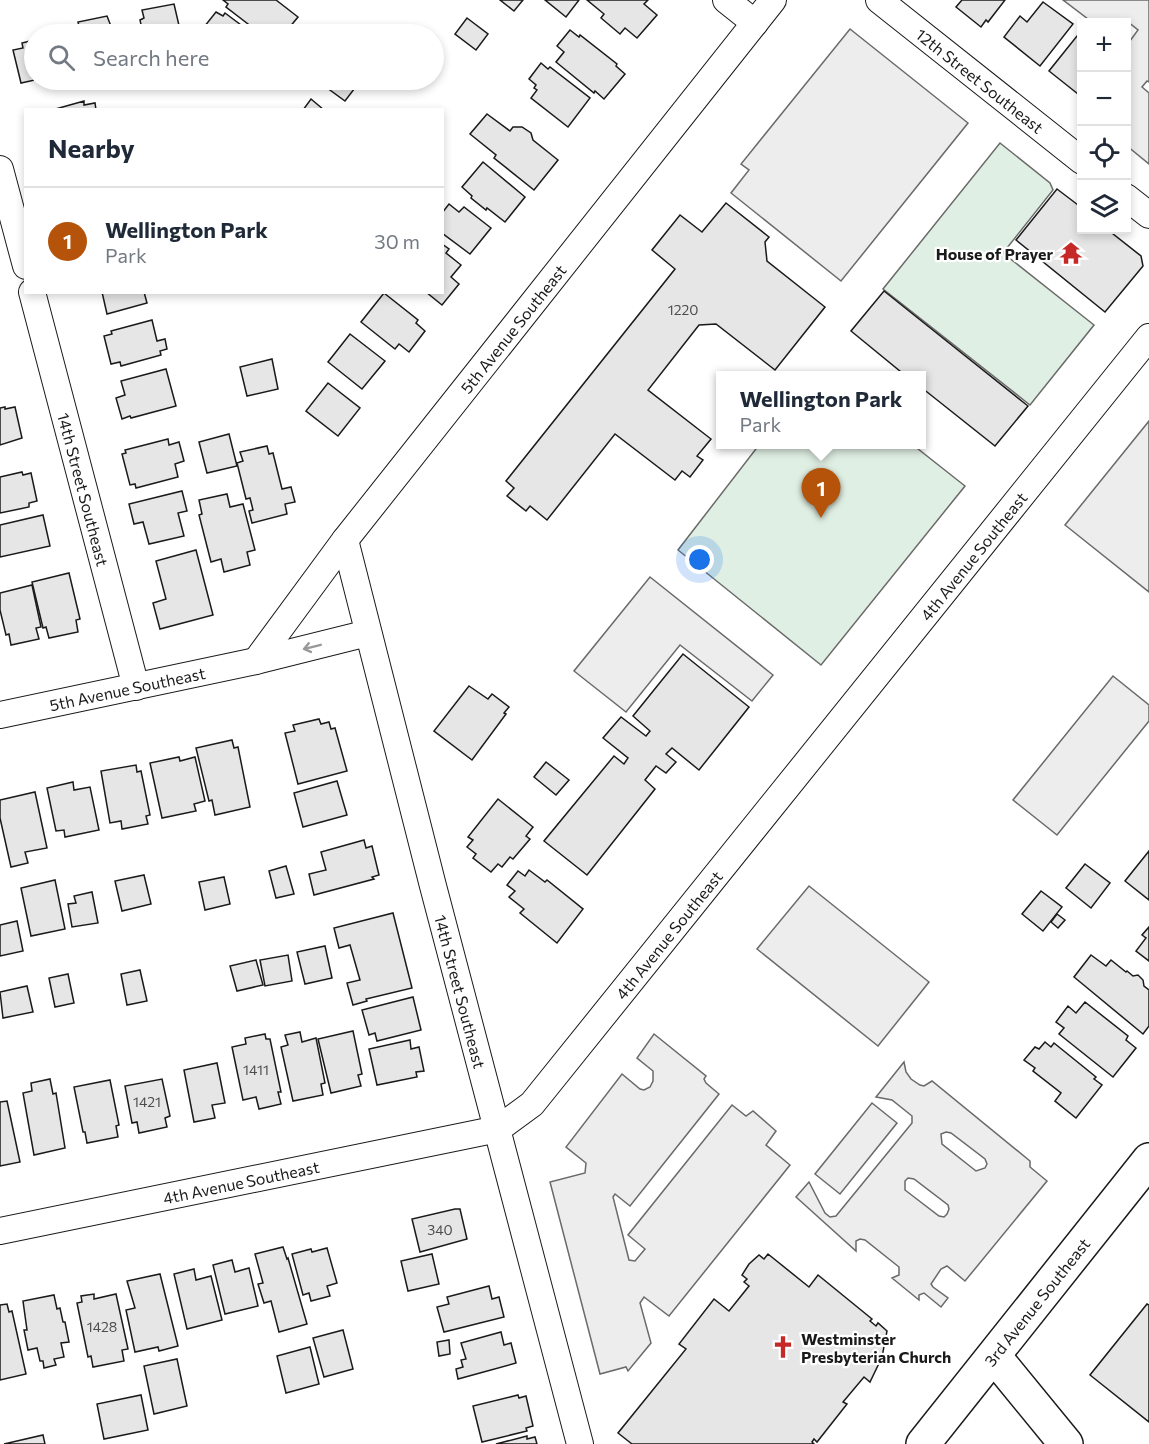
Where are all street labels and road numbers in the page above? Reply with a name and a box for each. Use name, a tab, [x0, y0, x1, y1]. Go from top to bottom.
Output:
street label: 12th Street Southeast	[913, 24, 1048, 137]
street label: 5th Avenue Southeast	[456, 260, 570, 397]
street label: 14th Street Southeast	[55, 411, 113, 568]
street label: 4th Avenue Southeast	[916, 488, 1030, 624]
street label: 5th Avenue Southeast	[48, 662, 207, 714]
street label: 4th Avenue Southeast	[611, 866, 726, 1003]
street label: 14th Street Southeast	[431, 913, 490, 1071]
street label: 4th Avenue Southeast	[161, 1156, 321, 1207]
street label: 3rd Avenue Southeast	[980, 1233, 1093, 1369]

